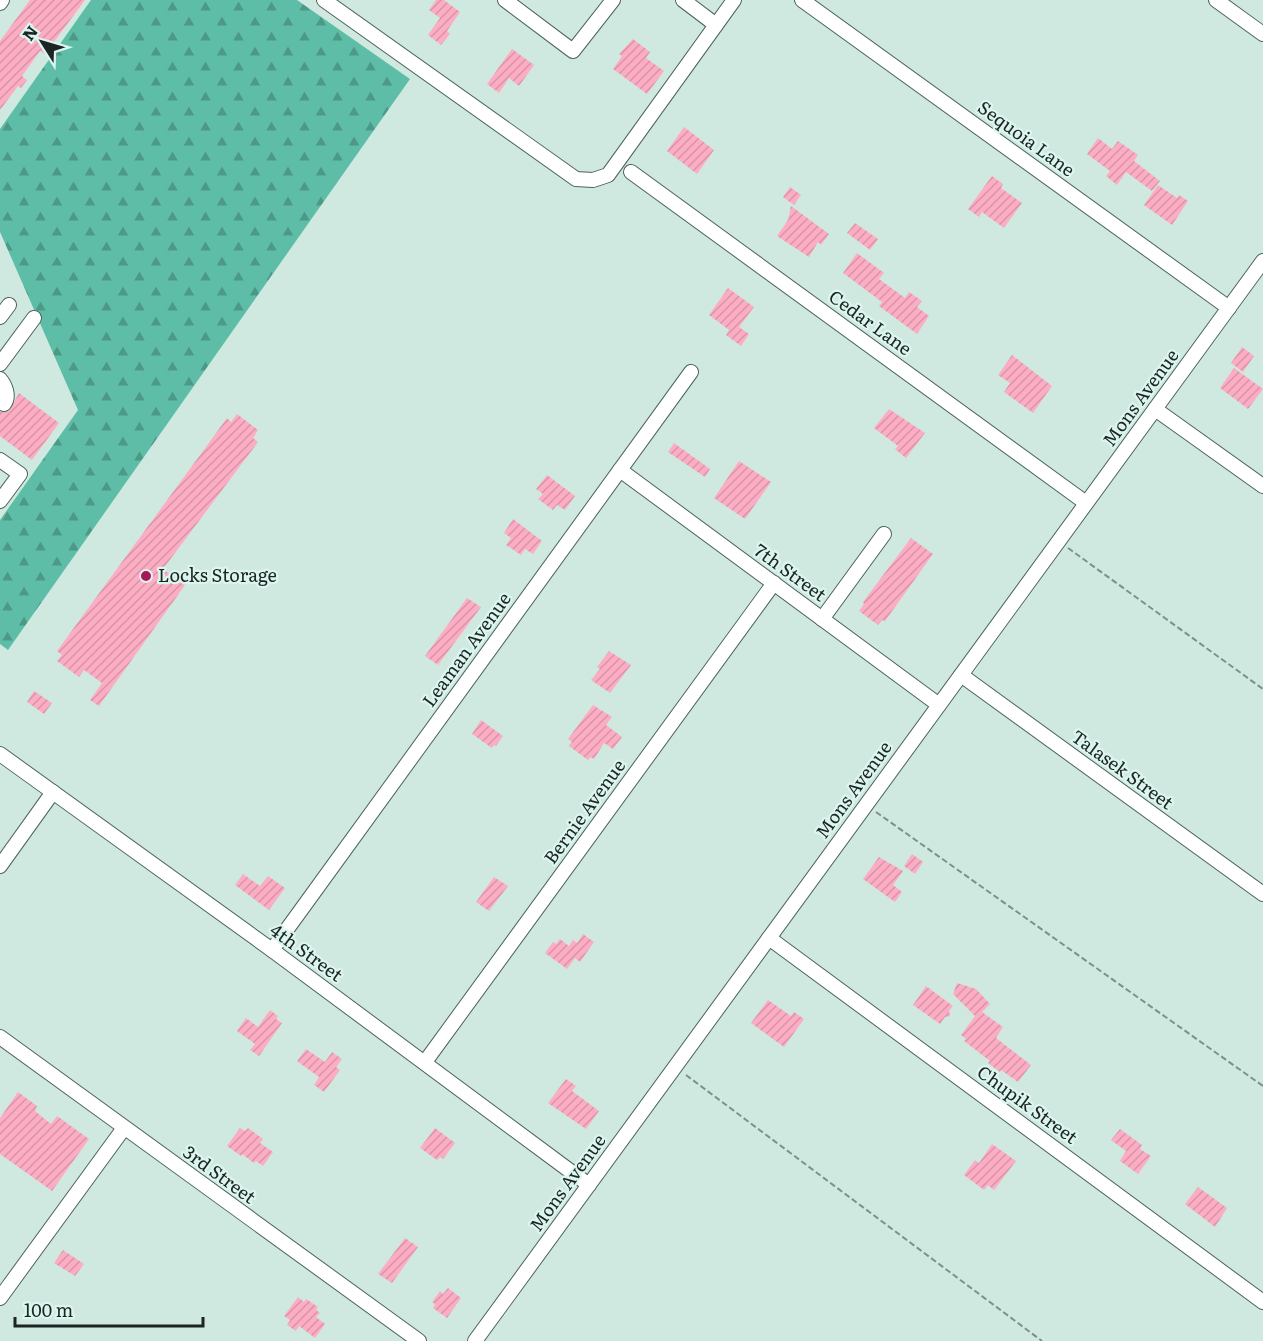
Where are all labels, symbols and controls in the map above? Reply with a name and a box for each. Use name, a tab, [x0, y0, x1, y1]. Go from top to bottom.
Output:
north arrow	[12, 12, 72, 72]
text: N	[16, 20, 43, 45]
street label: Sequoia Lane	[973, 93, 1081, 182]
street label: Cedar Lane	[824, 282, 918, 361]
street label: Mons Avenue	[1095, 343, 1184, 451]
street label: 7th Street	[749, 536, 833, 608]
place label: Locks Storage	[158, 561, 277, 588]
marker: Locks Storage	[139, 569, 153, 583]
street label: Leaman Avenue	[415, 586, 517, 712]
street label: Talasek Street	[1066, 722, 1180, 816]
street label: Mons Avenue	[808, 735, 897, 843]
street label: Bernie Avenue	[537, 753, 631, 869]
street label: 4th Street	[265, 916, 349, 988]
street label: Chupik Street	[972, 1058, 1084, 1150]
street label: Mons Avenue	[522, 1128, 611, 1236]
street label: 3rd Street	[178, 1138, 262, 1210]
scale bar	[15, 1290, 202, 1328]
text: 100 m	[24, 1296, 73, 1323]

